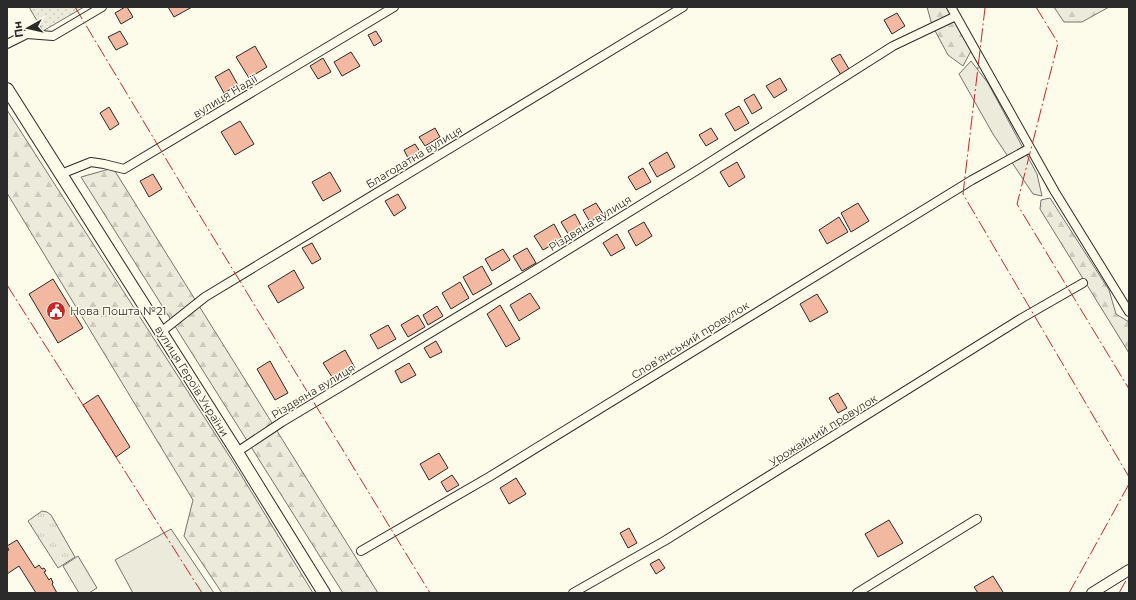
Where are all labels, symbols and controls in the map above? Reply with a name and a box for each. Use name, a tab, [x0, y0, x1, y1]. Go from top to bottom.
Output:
north arrow	[8, 8, 48, 48]
text: Пн	[10, 20, 26, 39]
street label: вулиця Надії	[190, 71, 260, 121]
street label: Благодатна вулиця	[363, 123, 465, 191]
street label: Різдвяна вулиця	[546, 192, 634, 254]
street label: Словʼянський провулок	[629, 298, 752, 382]
public building icon: Нова Пошта №21	[45, 300, 67, 322]
place label: Нова Пошта №21	[70, 304, 166, 318]
street label: вулиця Героїв України	[152, 323, 232, 439]
street label: Різдвяна вулиця	[269, 361, 357, 421]
street label: Урожайний провулок	[766, 391, 880, 469]

